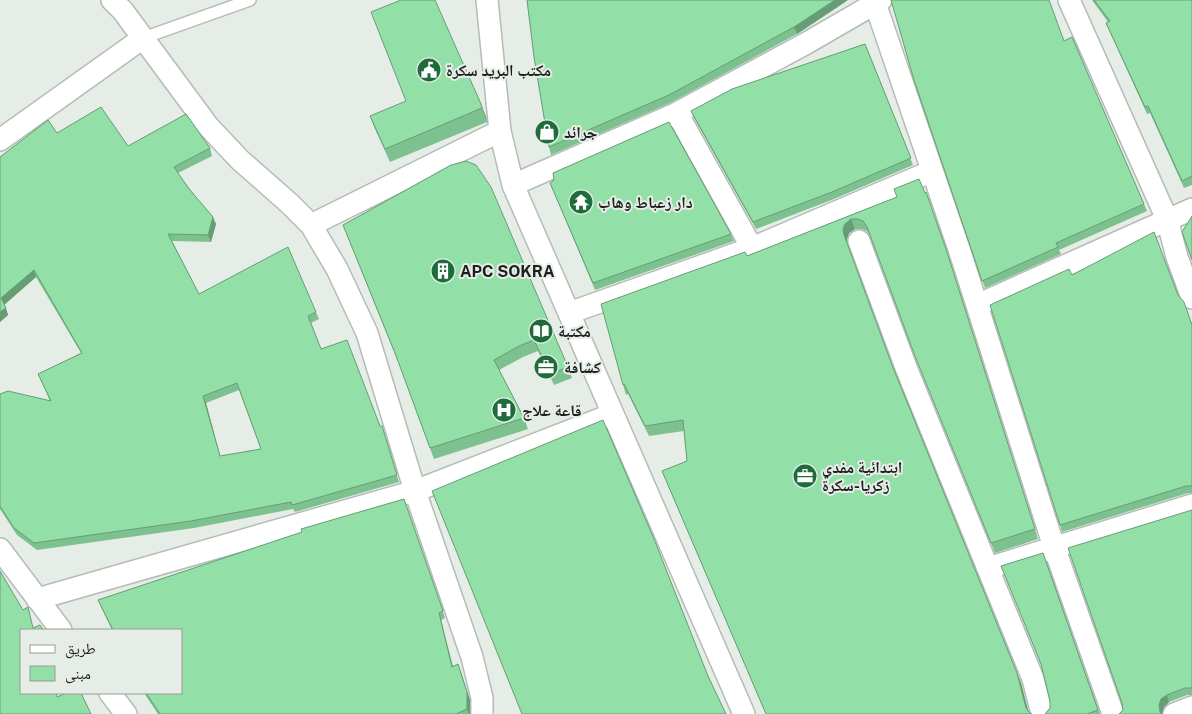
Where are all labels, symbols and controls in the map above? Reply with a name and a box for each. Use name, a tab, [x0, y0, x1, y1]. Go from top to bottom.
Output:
public building icon: مكتب البريد سكرة	[416, 57, 442, 83]
place label: مكتب البريد سكرة	[446, 61, 551, 80]
shop icon: جرائد	[534, 119, 560, 145]
place label: جرائد	[564, 123, 597, 142]
temple icon: دار زعباط وهاب	[568, 189, 594, 215]
place label: دار زعباط وهاب	[598, 193, 693, 212]
building icon: APC SOKRA	[430, 258, 456, 284]
place label: APC SOKRA	[460, 262, 555, 281]
library icon: مكتبة	[528, 318, 554, 344]
place label: مكتبة	[558, 322, 591, 341]
office icon: كشافة	[533, 354, 559, 380]
place label: كشافة	[564, 358, 601, 377]
hospital icon: قاعة علاج	[491, 397, 517, 423]
place label: قاعة علاج	[522, 401, 582, 421]
place label: ابتدائية مفدي زكريا-سكرة	[822, 458, 902, 495]
office icon: ابتدائية مفدي زكريا-سكرة	[792, 463, 818, 489]
legend	[20, 629, 182, 694]
text: طريق	[65, 640, 96, 659]
text: مبنى	[65, 665, 91, 684]

